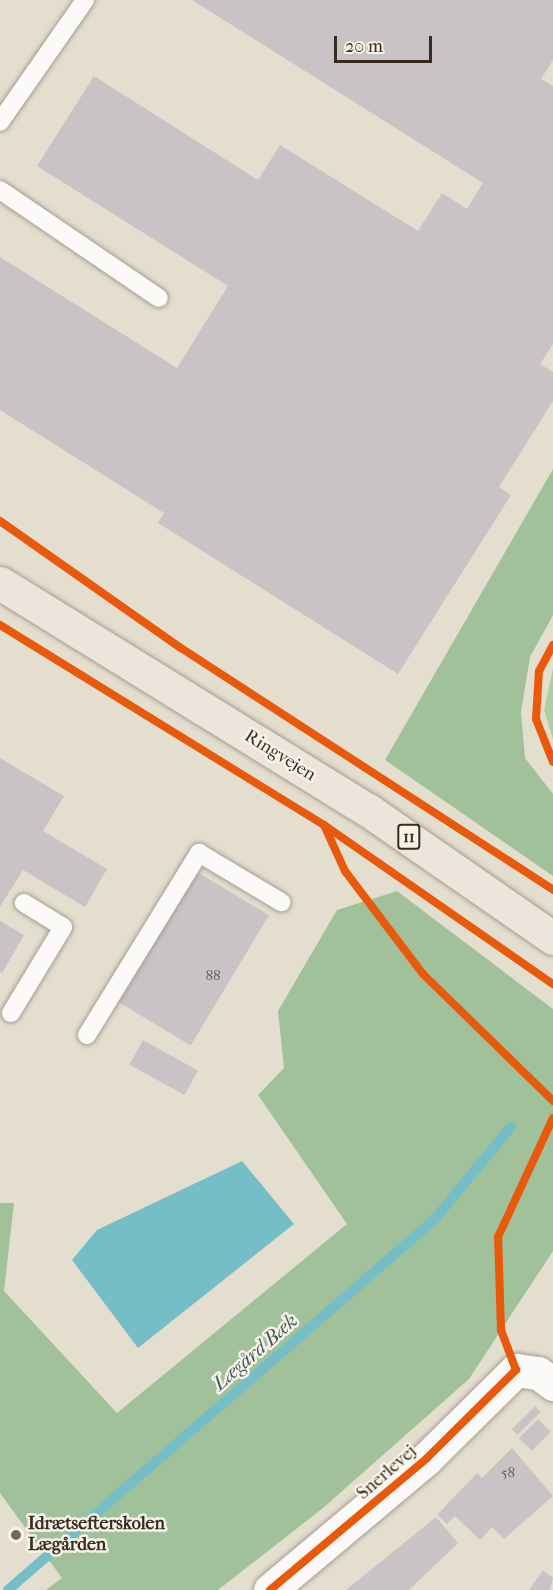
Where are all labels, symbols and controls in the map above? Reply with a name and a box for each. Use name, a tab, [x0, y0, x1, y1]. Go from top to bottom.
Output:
scale bar	[337, 24, 434, 62]
text: 20 m	[345, 36, 383, 57]
street label: Ringvejen	[240, 726, 320, 786]
road number: 11	[397, 824, 421, 850]
house number: 88	[205, 967, 221, 985]
water label: Lægård Bæk	[208, 1309, 302, 1395]
street label: Snerlevej	[353, 1441, 421, 1505]
house number: 58	[501, 1464, 515, 1482]
place label: Idrætsefterskolen Lægården	[28, 1514, 165, 1556]
marker: Idrætsefterskolen Lægården	[9, 1528, 23, 1542]

